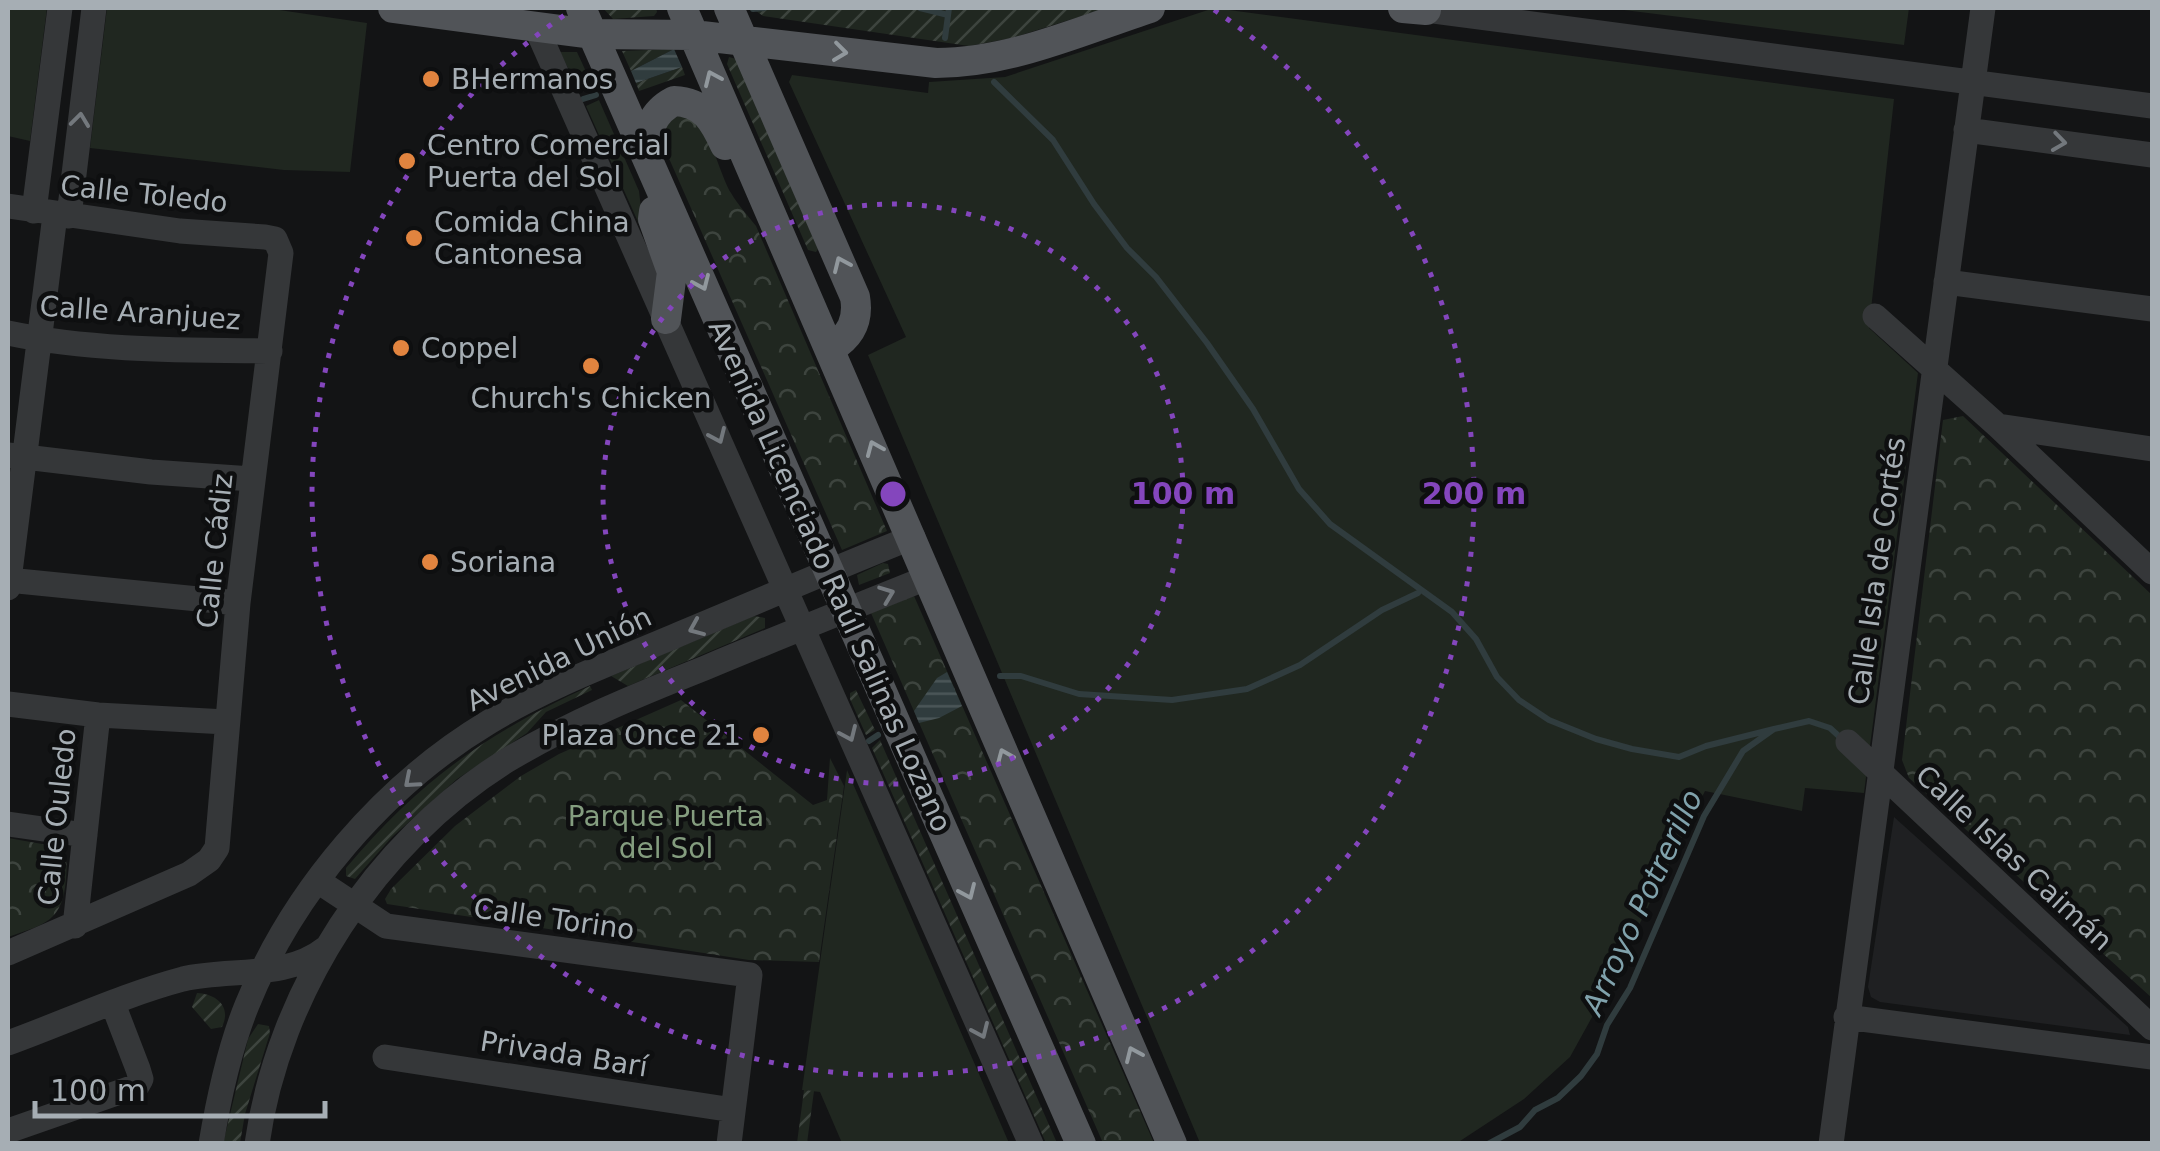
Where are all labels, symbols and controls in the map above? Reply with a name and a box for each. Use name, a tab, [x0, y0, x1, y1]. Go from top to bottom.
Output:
one-way arrow	[833, 41, 849, 62]
place label: BHermanos	[451, 63, 613, 96]
marker: BHermanos	[420, 68, 442, 90]
one-way arrow	[705, 70, 725, 88]
one-way arrow	[69, 111, 90, 127]
place label: Centro Comercial Puerta del Sol	[427, 129, 670, 194]
one-way arrow	[2051, 131, 2068, 152]
marker: Centro Comercial Puerta del Sol	[396, 150, 418, 172]
street label: Calle Toledo	[59, 169, 229, 219]
place label: Comida China Cantonesa	[434, 206, 630, 271]
marker: Comida China Cantonesa	[403, 227, 425, 249]
one-way arrow	[833, 256, 853, 274]
one-way arrow	[690, 273, 710, 291]
street label: Calle Aranjuez	[38, 290, 242, 336]
street label: Avenida Licenciado Raúl Salinas Lozano	[702, 315, 958, 837]
place label: Coppel	[421, 332, 518, 365]
marker: Coppel	[390, 337, 412, 359]
marker: Church's Chicken	[580, 355, 602, 377]
place label: Church's Chicken	[471, 382, 711, 415]
one-way arrow	[706, 426, 726, 444]
street label: Calle Isla de Cortés	[1842, 435, 1912, 707]
one-way arrow	[866, 440, 886, 458]
street label: Calle Cádiz	[190, 472, 240, 630]
centre of rings	[875, 476, 911, 512]
text: 100 m	[1131, 476, 1235, 511]
text: 200 m	[1422, 476, 1526, 511]
place label: Soriana	[450, 546, 556, 579]
marker: Soriana	[419, 551, 441, 573]
one-way arrow	[877, 586, 895, 606]
street label: Avenida Unión	[461, 600, 657, 718]
one-way arrow	[688, 616, 706, 636]
place label: Plaza Once 21	[541, 719, 741, 752]
marker: Plaza Once 21	[750, 724, 772, 746]
one-way arrow	[837, 724, 857, 742]
street label: Calle Ouledo	[31, 727, 83, 907]
one-way arrow	[996, 748, 1016, 766]
street label: Calle Islas Caimán	[1909, 759, 2119, 957]
one-way arrow	[405, 769, 423, 787]
water label: Arroyo Potrerillo	[1574, 784, 1709, 1022]
park label: Parque Puerta del Sol	[568, 800, 764, 865]
one-way arrow	[956, 882, 976, 900]
street label: Calle Torino	[471, 891, 637, 947]
one-way arrow	[969, 1021, 989, 1039]
street label: Privada Barí	[478, 1024, 651, 1084]
one-way arrow	[1125, 1046, 1145, 1064]
scale bar	[35, 1056, 325, 1118]
text: 100 m	[50, 1073, 146, 1108]

